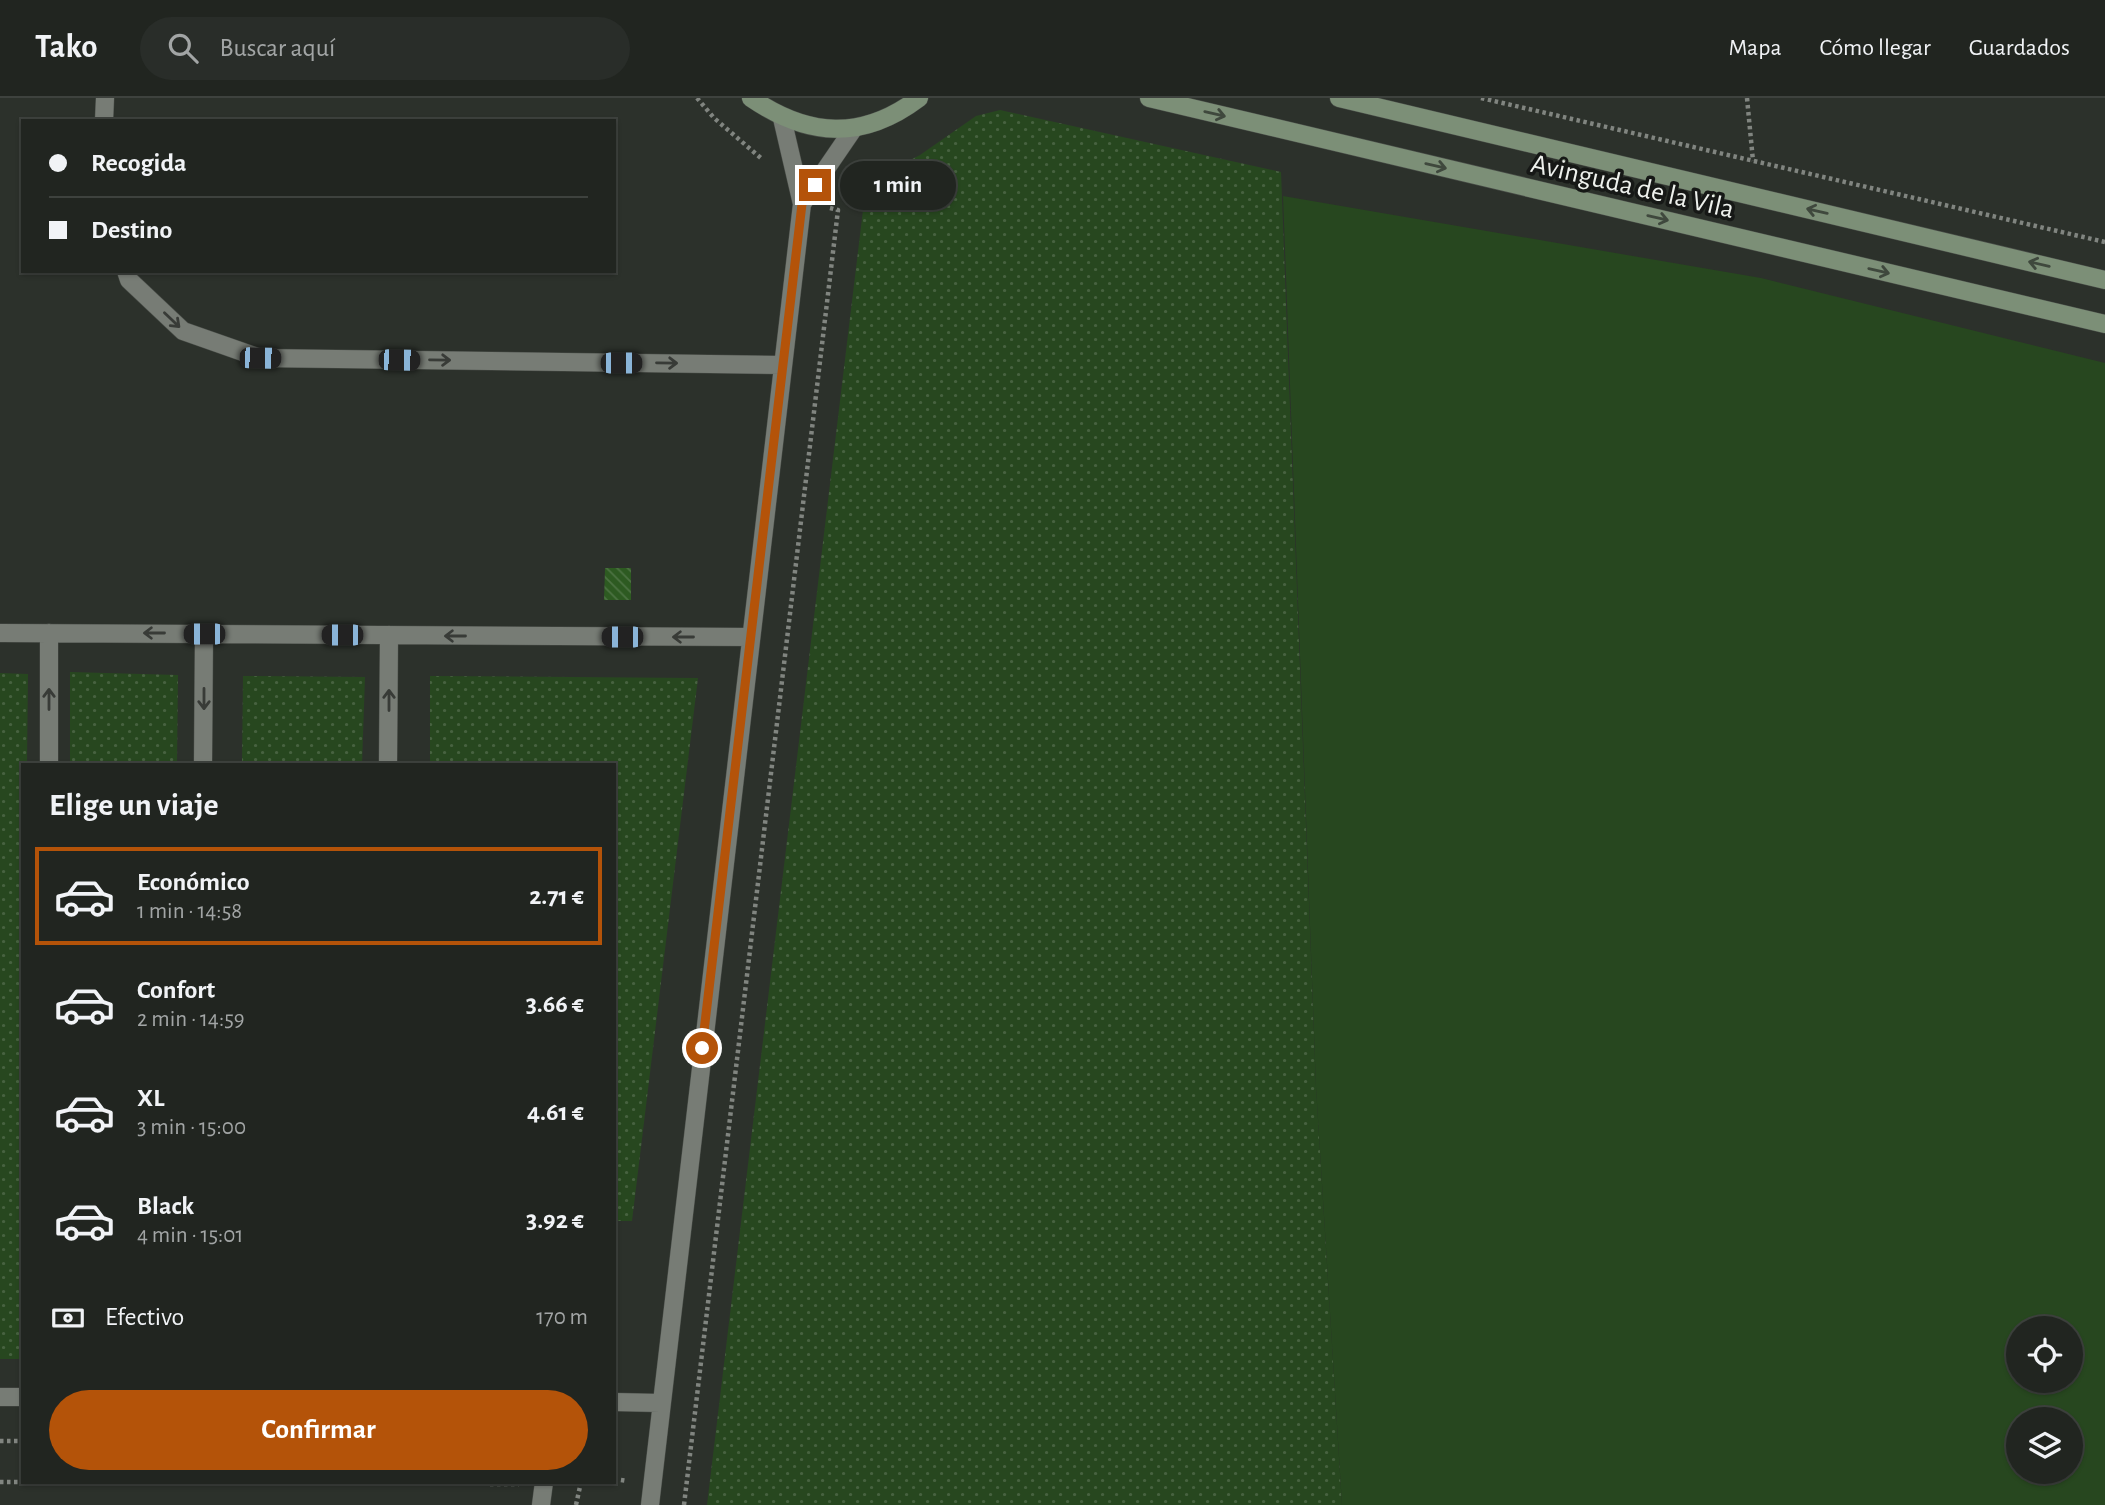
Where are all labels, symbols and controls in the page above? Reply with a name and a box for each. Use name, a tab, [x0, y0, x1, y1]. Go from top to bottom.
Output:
search box	[140, 17, 630, 80]
icon: search	[164, 29, 202, 67]
text: Tako	[35, 31, 98, 64]
text: Buscar aquí	[220, 35, 335, 61]
text: Mapa	[1728, 36, 1782, 60]
text: Cómo llegar	[1820, 36, 1931, 60]
text: Guardados	[1969, 36, 2070, 60]
one-way arrow	[1203, 107, 1226, 121]
text: Recogida	[91, 150, 187, 176]
street label: Avinguda de la Vila	[1528, 150, 1737, 224]
callout: 1 min	[840, 160, 955, 210]
one-way arrow	[1425, 160, 1447, 173]
route end	[799, 169, 831, 201]
text: 1 min	[874, 174, 922, 197]
one-way arrow	[1806, 204, 1829, 217]
one-way arrow	[1646, 212, 1669, 225]
text: Destino	[91, 217, 172, 243]
one-way arrow	[2028, 257, 2051, 270]
one-way arrow	[1867, 264, 1890, 278]
one-way arrow	[163, 312, 180, 329]
car	[239, 347, 282, 369]
car	[378, 349, 421, 371]
one-way arrow	[428, 353, 451, 367]
car	[601, 353, 643, 374]
one-way arrow	[655, 356, 678, 370]
car	[184, 624, 226, 645]
car	[322, 625, 364, 646]
one-way arrow	[143, 627, 166, 640]
car	[602, 627, 644, 648]
one-way arrow	[444, 629, 467, 643]
one-way arrow	[672, 630, 695, 644]
one-way arrow	[42, 688, 56, 711]
one-way arrow	[197, 688, 211, 711]
one-way arrow	[382, 689, 396, 712]
text: Elige un viaje	[49, 789, 219, 821]
icon: car	[53, 865, 116, 928]
text: Económico	[137, 869, 250, 895]
text: 2.71 €	[529, 883, 584, 909]
text: 1 min · 14:58	[137, 900, 242, 923]
icon: car	[53, 973, 116, 1036]
text: Confort	[137, 977, 215, 1003]
text: 3.66 €	[526, 991, 584, 1017]
text: 2 min · 14:59	[137, 1008, 245, 1031]
route start	[686, 1032, 718, 1064]
icon: car	[53, 1081, 116, 1144]
text: XL	[137, 1085, 164, 1111]
text: 4.61 €	[527, 1099, 584, 1125]
text: 3 min · 15:00	[137, 1116, 246, 1139]
icon: car	[53, 1189, 116, 1252]
text: Black	[137, 1193, 194, 1219]
text: 3.92 €	[526, 1207, 584, 1233]
text: 4 min · 15:01	[137, 1224, 243, 1247]
icon: cash	[49, 1299, 87, 1337]
text: Efectivo	[105, 1304, 184, 1330]
text: 170 m	[536, 1306, 588, 1329]
map controls	[2006, 1316, 2083, 1484]
button: locate	[2006, 1316, 2083, 1393]
button: Confirmar	[49, 1390, 588, 1470]
button: layers	[2006, 1407, 2083, 1484]

